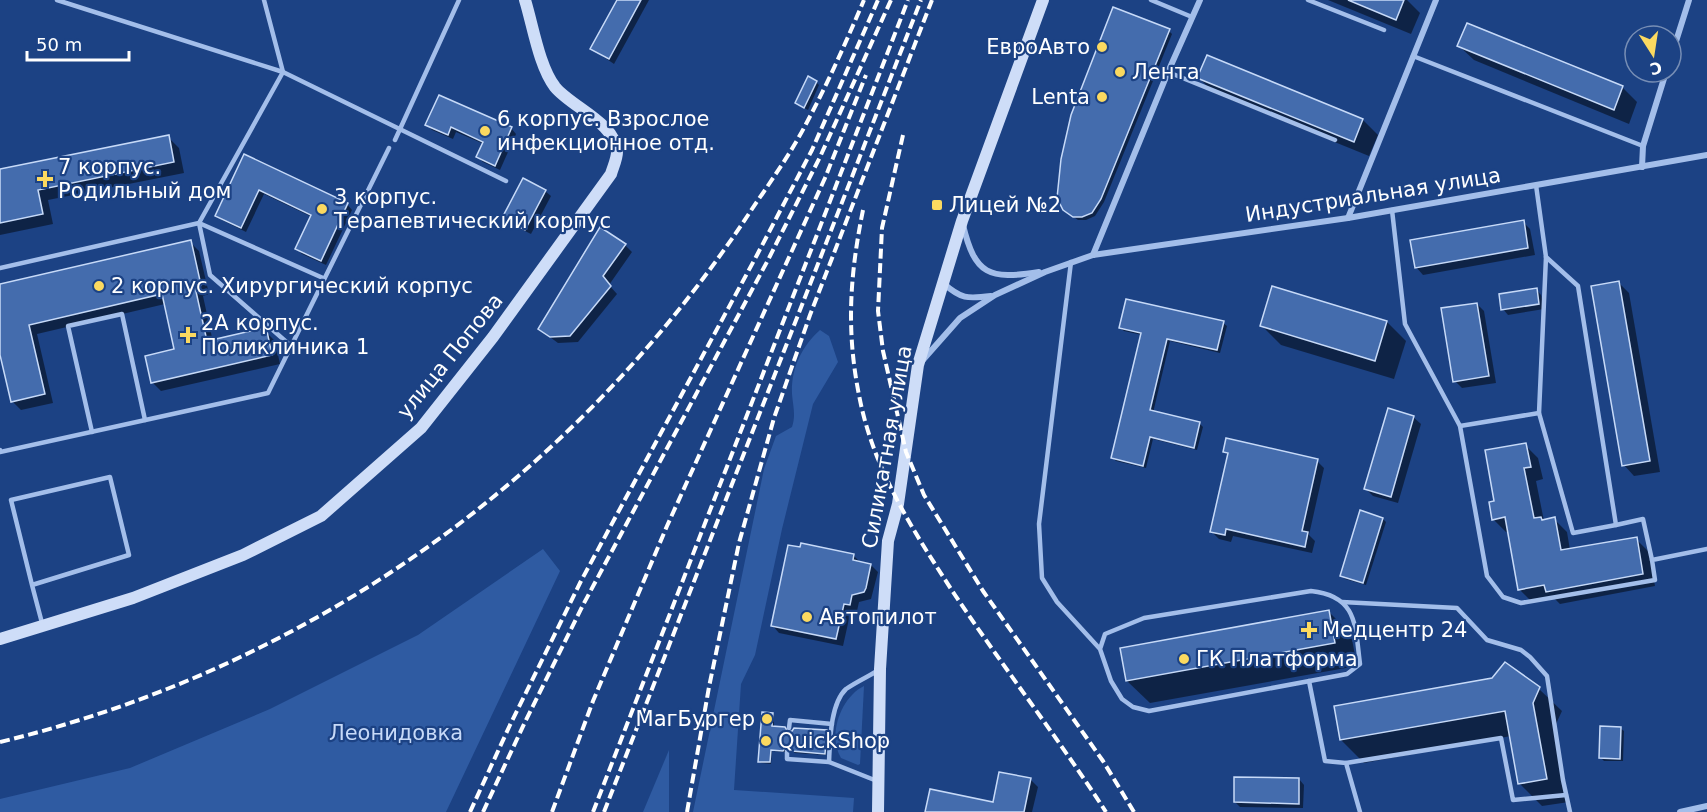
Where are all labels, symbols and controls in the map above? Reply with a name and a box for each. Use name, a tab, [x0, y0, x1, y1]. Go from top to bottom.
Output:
scale bar	[27, 24, 129, 62]
north arrow	[1623, 24, 1683, 84]
text: 50 m	[36, 34, 82, 55]
place label: ЕвроАвто	[986, 35, 1090, 59]
marker: ЕвроАвто	[1095, 40, 1109, 54]
text: С	[1648, 58, 1664, 79]
place label: Лента	[1132, 60, 1200, 84]
marker: Лента	[1113, 65, 1127, 79]
place label: Lenta	[1031, 85, 1090, 109]
marker: Lenta	[1095, 90, 1109, 104]
place label: 6 корпус. Взрослое инфекционное отд.	[497, 107, 715, 155]
marker: 6 корпус. Взрослое инфекционное отд.	[478, 124, 492, 138]
place label: 7 корпус. Родильный дом	[58, 155, 231, 203]
street label: Индустриальная улица	[1244, 163, 1502, 227]
marker: 7 корпус. Родильный дом	[36, 170, 54, 188]
place label: 3 корпус. Терапевтический корпус	[333, 185, 611, 233]
place label: Лицей №2	[949, 193, 1061, 217]
marker: Лицей №2	[930, 198, 944, 212]
marker: 3 корпус. Терапевтический корпус	[315, 202, 329, 216]
place label: 2 корпус. Хирургический корпус	[111, 274, 473, 298]
marker: 2 корпус. Хирургический корпус	[92, 279, 106, 293]
street label: улица Попова	[392, 289, 508, 423]
place label: 2А корпус. Поликлиника 1	[201, 311, 369, 359]
marker: 2А корпус. Поликлиника 1	[179, 326, 197, 344]
street label: Силикатная улица	[857, 344, 917, 550]
place label: Автопилот	[819, 605, 937, 629]
marker: Автопилот	[800, 610, 814, 624]
place label: Медцентр 24	[1322, 618, 1467, 642]
marker: Медцентр 24	[1300, 621, 1318, 639]
place label: ГК Платформа	[1196, 647, 1358, 671]
marker: ГК Платформа	[1177, 652, 1191, 666]
place label: МагБургер	[636, 707, 755, 731]
marker: МагБургер	[760, 712, 774, 726]
park label: Леонидовка	[329, 721, 463, 745]
place label: QuickShop	[778, 729, 890, 753]
marker: QuickShop	[759, 734, 773, 748]

